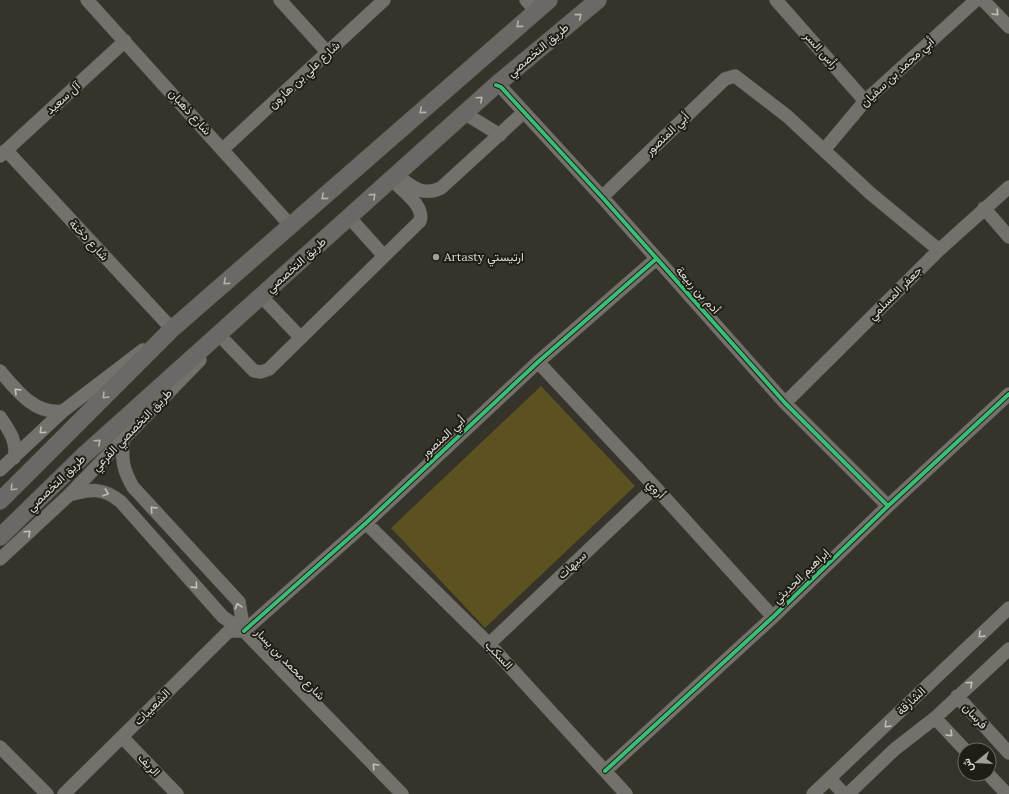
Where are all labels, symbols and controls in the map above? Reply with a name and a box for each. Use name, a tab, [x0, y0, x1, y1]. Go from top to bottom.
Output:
one-way arrow	[991, 8, 999, 16]
one-way arrow	[574, 13, 582, 20]
street label: طريق التخصصي	[504, 19, 574, 82]
one-way arrow	[517, 21, 524, 28]
street label: رأس السر	[800, 27, 842, 72]
street label: أبي محمد بن سفيان	[857, 33, 939, 112]
street label: شارع علي بن هارون	[265, 38, 345, 114]
street label: آل سعيد	[42, 77, 85, 118]
street label: شارع ذهبان	[164, 86, 215, 139]
one-way arrow	[475, 97, 482, 104]
one-way arrow	[419, 106, 426, 113]
street label: أبي المنصور	[641, 109, 694, 161]
one-way arrow	[321, 192, 329, 199]
one-way arrow	[368, 193, 375, 200]
street label: شارع دخنة	[65, 216, 112, 265]
street label: طريق التخصصي	[263, 234, 331, 298]
place label: Artasty ارتيستي	[443, 249, 524, 267]
marker: Artasty ارتيستي	[431, 252, 441, 262]
street label: جعفر المسلمي	[864, 262, 927, 325]
street label: أدم بن ربيعة	[672, 263, 724, 317]
one-way arrow	[223, 278, 231, 285]
street label: طريق التخصصي الفرعي	[88, 385, 177, 476]
one-way arrow	[14, 388, 22, 395]
one-way arrow	[102, 391, 110, 399]
street label: أبي المنصور	[417, 412, 470, 464]
one-way arrow	[39, 426, 47, 434]
one-way arrow	[94, 440, 101, 447]
street label: طريق التخصصي	[23, 451, 90, 517]
street label: أروي	[642, 476, 669, 503]
one-way arrow	[10, 483, 18, 491]
one-way arrow	[102, 488, 109, 497]
one-way arrow	[150, 506, 158, 514]
one-way arrow	[24, 530, 31, 537]
street label: إبراهيم الحديثي	[769, 545, 834, 609]
street label: سيهات	[554, 548, 590, 582]
one-way arrow	[191, 581, 198, 589]
one-way arrow	[234, 603, 243, 610]
street label: شارع محمد بن يسار	[250, 624, 329, 704]
one-way arrow	[978, 630, 986, 638]
street label: السكب	[482, 637, 516, 672]
one-way arrow	[965, 681, 973, 689]
street label: الشارقة	[893, 683, 929, 719]
street label: الشعيبات	[130, 685, 173, 728]
street label: فرسان	[959, 700, 991, 732]
one-way arrow	[884, 720, 892, 728]
one-way arrow	[945, 729, 953, 737]
north arrow	[957, 742, 997, 782]
street label: الريف	[134, 750, 164, 780]
text: ش	[959, 757, 976, 774]
one-way arrow	[372, 763, 380, 771]

